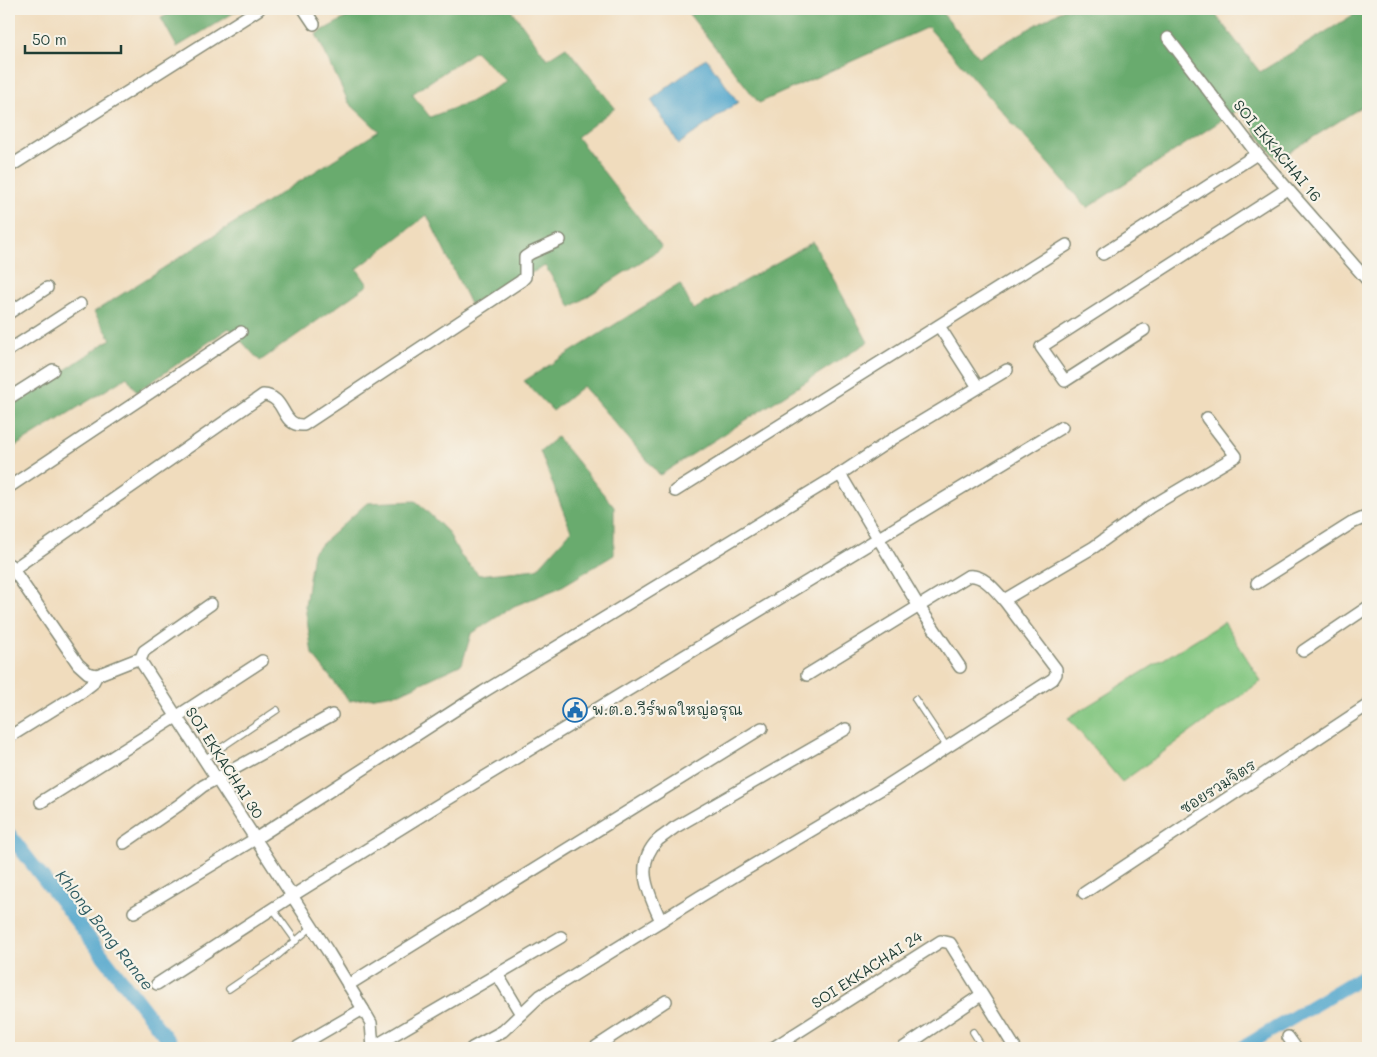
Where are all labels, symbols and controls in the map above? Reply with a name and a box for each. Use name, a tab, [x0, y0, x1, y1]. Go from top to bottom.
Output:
scale bar	[25, 22, 121, 54]
text: 50 m	[32, 29, 67, 49]
street label: SOI EKKACHAI 16	[1229, 95, 1326, 205]
public building icon: พ.ต.อ.วีร์พลใหญ่อรุณ	[562, 697, 588, 723]
place label: พ.ต.อ.วีร์พลใหญ่อรุณ	[592, 699, 743, 721]
street label: SOI EKKACHAI 30	[181, 703, 268, 822]
street label: ซอยรวมจิตร	[1176, 754, 1259, 818]
water label: Khlong Bang Ranae	[52, 865, 159, 994]
street label: SOI EKKACHAI 24	[807, 926, 926, 1012]

